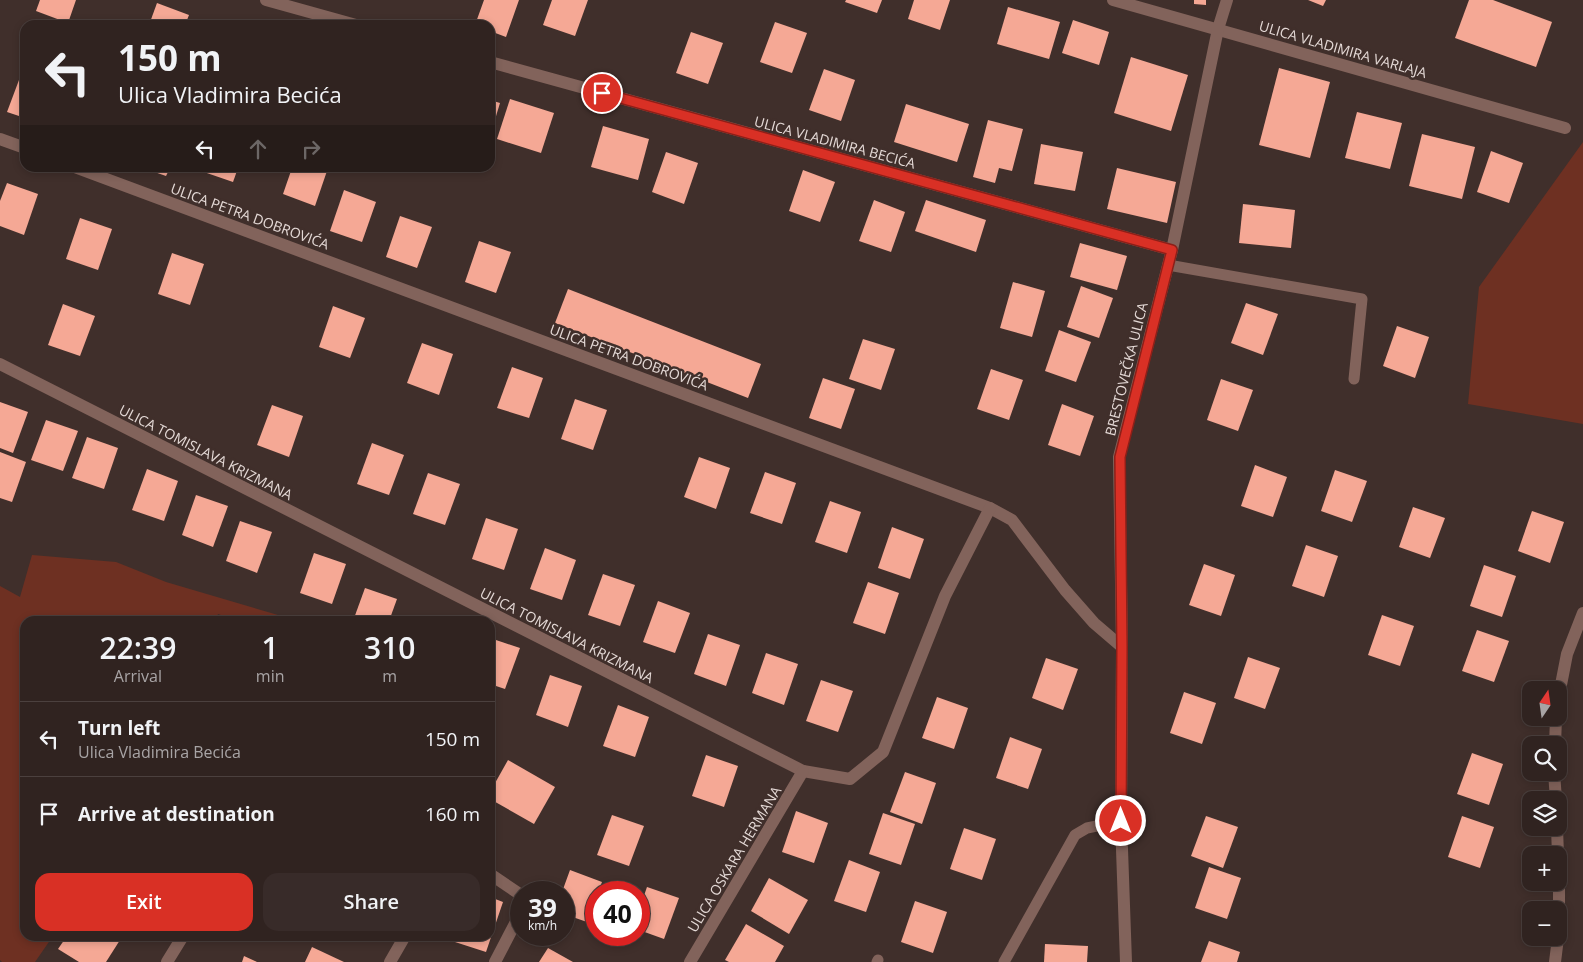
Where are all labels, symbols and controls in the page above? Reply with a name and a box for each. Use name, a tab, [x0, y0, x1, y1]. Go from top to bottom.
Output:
street label: ULICA VLADIMIRA VARLAJA	[1257, 16, 1429, 82]
text: 150 m	[118, 34, 222, 81]
icon: left	[35, 40, 100, 105]
pin	[581, 72, 623, 114]
text: Ulica Vladimira Becića	[118, 79, 342, 109]
icon: arrive	[588, 79, 616, 107]
street label: ULICA VLADIMIRA BECIĆA	[752, 111, 918, 173]
icon: left	[191, 135, 219, 163]
icon: ahead	[244, 135, 272, 163]
icon: right	[297, 135, 325, 163]
street label: ULICA PETRA DOBROVIĆA	[168, 178, 332, 254]
street label: BRESTOVEČKA ULICA	[1100, 300, 1152, 438]
street label: ULICA PETRA DOBROVIĆA	[547, 319, 711, 395]
street label: ULICA TOMISLAVA KRIZMANA	[116, 400, 296, 504]
street label: ULICA TOMISLAVA KRIZMANA	[477, 583, 657, 687]
text: 22:39	[100, 627, 176, 668]
text: 1	[262, 627, 279, 668]
text: 310	[364, 627, 415, 668]
text: Arrival	[114, 665, 162, 687]
text: min	[256, 665, 285, 687]
text: m	[382, 665, 397, 687]
north arrow	[1522, 681, 1568, 726]
map controls	[1522, 681, 1567, 946]
text: Turn left	[78, 715, 160, 741]
icon: left	[35, 725, 63, 753]
text: 150 m	[425, 726, 480, 752]
button: search	[1522, 736, 1567, 781]
text: Ulica Vladimira Becića	[78, 741, 241, 763]
street label: ULICA OSKARA HERMANA	[683, 782, 785, 936]
button: layers	[1522, 791, 1567, 836]
position arrow	[1094, 794, 1146, 846]
icon: arrive	[35, 800, 63, 828]
text: Arrive at destination	[78, 801, 275, 827]
text: 160 m	[425, 801, 480, 827]
button: +	[1522, 846, 1567, 891]
button: Exit	[35, 873, 253, 931]
button: Share	[263, 873, 480, 931]
speed limit sign: 40	[585, 881, 650, 946]
text: 39	[528, 890, 557, 924]
button: −	[1522, 901, 1567, 946]
text: km/h	[528, 917, 557, 934]

